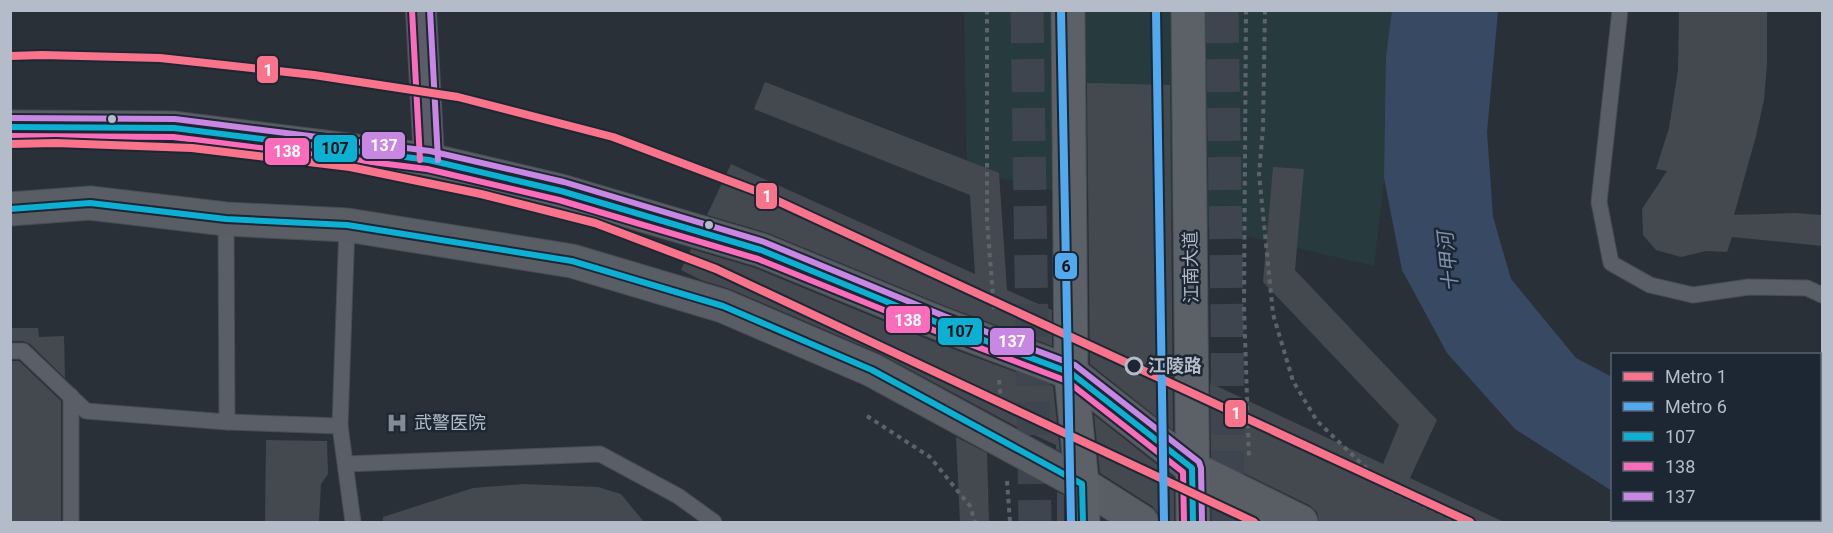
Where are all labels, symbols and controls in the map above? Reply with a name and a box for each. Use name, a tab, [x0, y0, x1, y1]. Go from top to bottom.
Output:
line badge: 1	[256, 55, 279, 84]
text: 1	[263, 61, 273, 80]
unlabelled marker	[106, 113, 118, 125]
line badge: 137	[361, 131, 406, 160]
line badge: 107	[313, 134, 358, 163]
text: 137	[370, 136, 398, 155]
line badge: 138	[264, 137, 310, 166]
text: 107	[321, 139, 349, 158]
text: 138	[273, 142, 301, 161]
line badge: 1	[755, 182, 778, 210]
text: 1	[762, 187, 772, 206]
unlabelled marker	[703, 219, 715, 231]
water label: 十甲河	[1433, 227, 1463, 293]
street label: 江南大道	[1179, 231, 1202, 303]
line badge: 6	[1054, 252, 1078, 280]
text: 6	[1061, 257, 1071, 276]
line badge: 138	[885, 305, 931, 334]
text: 138	[894, 311, 922, 330]
line badge: 107	[937, 317, 983, 346]
text: 107	[946, 322, 974, 341]
line badge: 137	[989, 327, 1035, 356]
text: 137	[998, 332, 1026, 351]
legend	[1611, 353, 1821, 521]
place label: 江陵路	[1148, 355, 1202, 376]
marker: 江陵路	[1125, 357, 1143, 375]
text: Metro 1	[1665, 366, 1727, 387]
text: Metro 6	[1665, 396, 1727, 417]
line badge: 1	[1224, 399, 1247, 428]
text: 1	[1231, 404, 1241, 423]
hospital icon: 武警医院	[385, 411, 409, 435]
place label: 武警医院	[414, 412, 486, 433]
text: 107	[1665, 426, 1695, 447]
text: 138	[1665, 456, 1695, 477]
text: 137	[1665, 486, 1695, 507]

